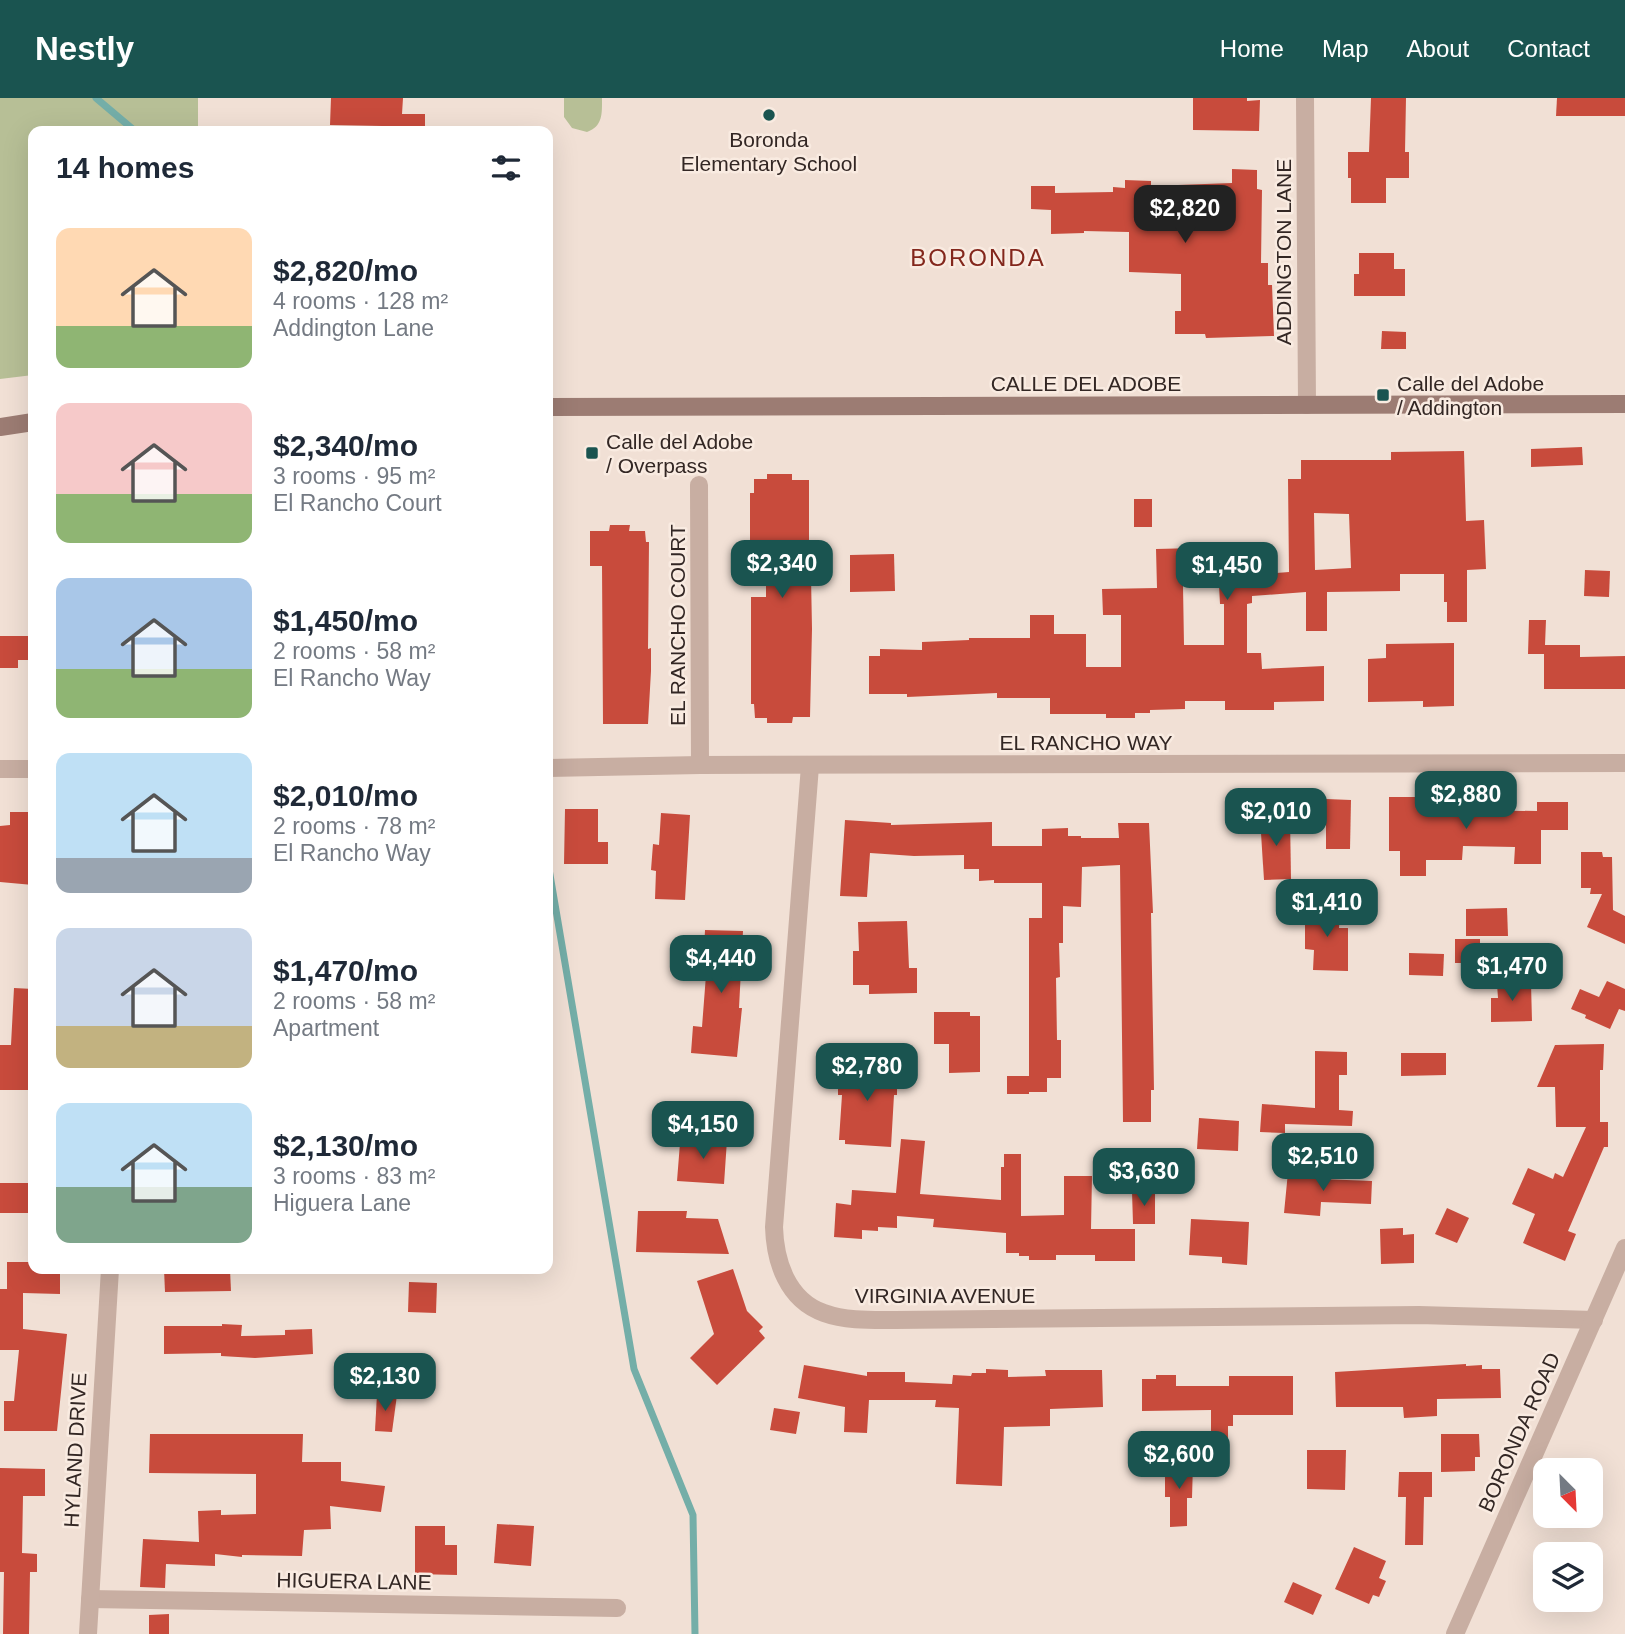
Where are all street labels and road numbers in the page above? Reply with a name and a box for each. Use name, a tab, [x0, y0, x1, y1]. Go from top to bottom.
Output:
street label: ADDINGTON LANE	[1272, 159, 1295, 345]
street label: CALLE DEL ADOBE	[991, 372, 1181, 395]
street label: EL RANCHO COURT	[666, 524, 689, 726]
street label: EL RANCHO WAY	[999, 731, 1173, 754]
street label: VIRGINIA AVENUE	[855, 1284, 1035, 1307]
street label: BORONDA ROAD	[1474, 1349, 1564, 1515]
street label: HYLAND DRIVE	[59, 1372, 91, 1528]
street label: HIGUERA LANE	[276, 1568, 432, 1594]

